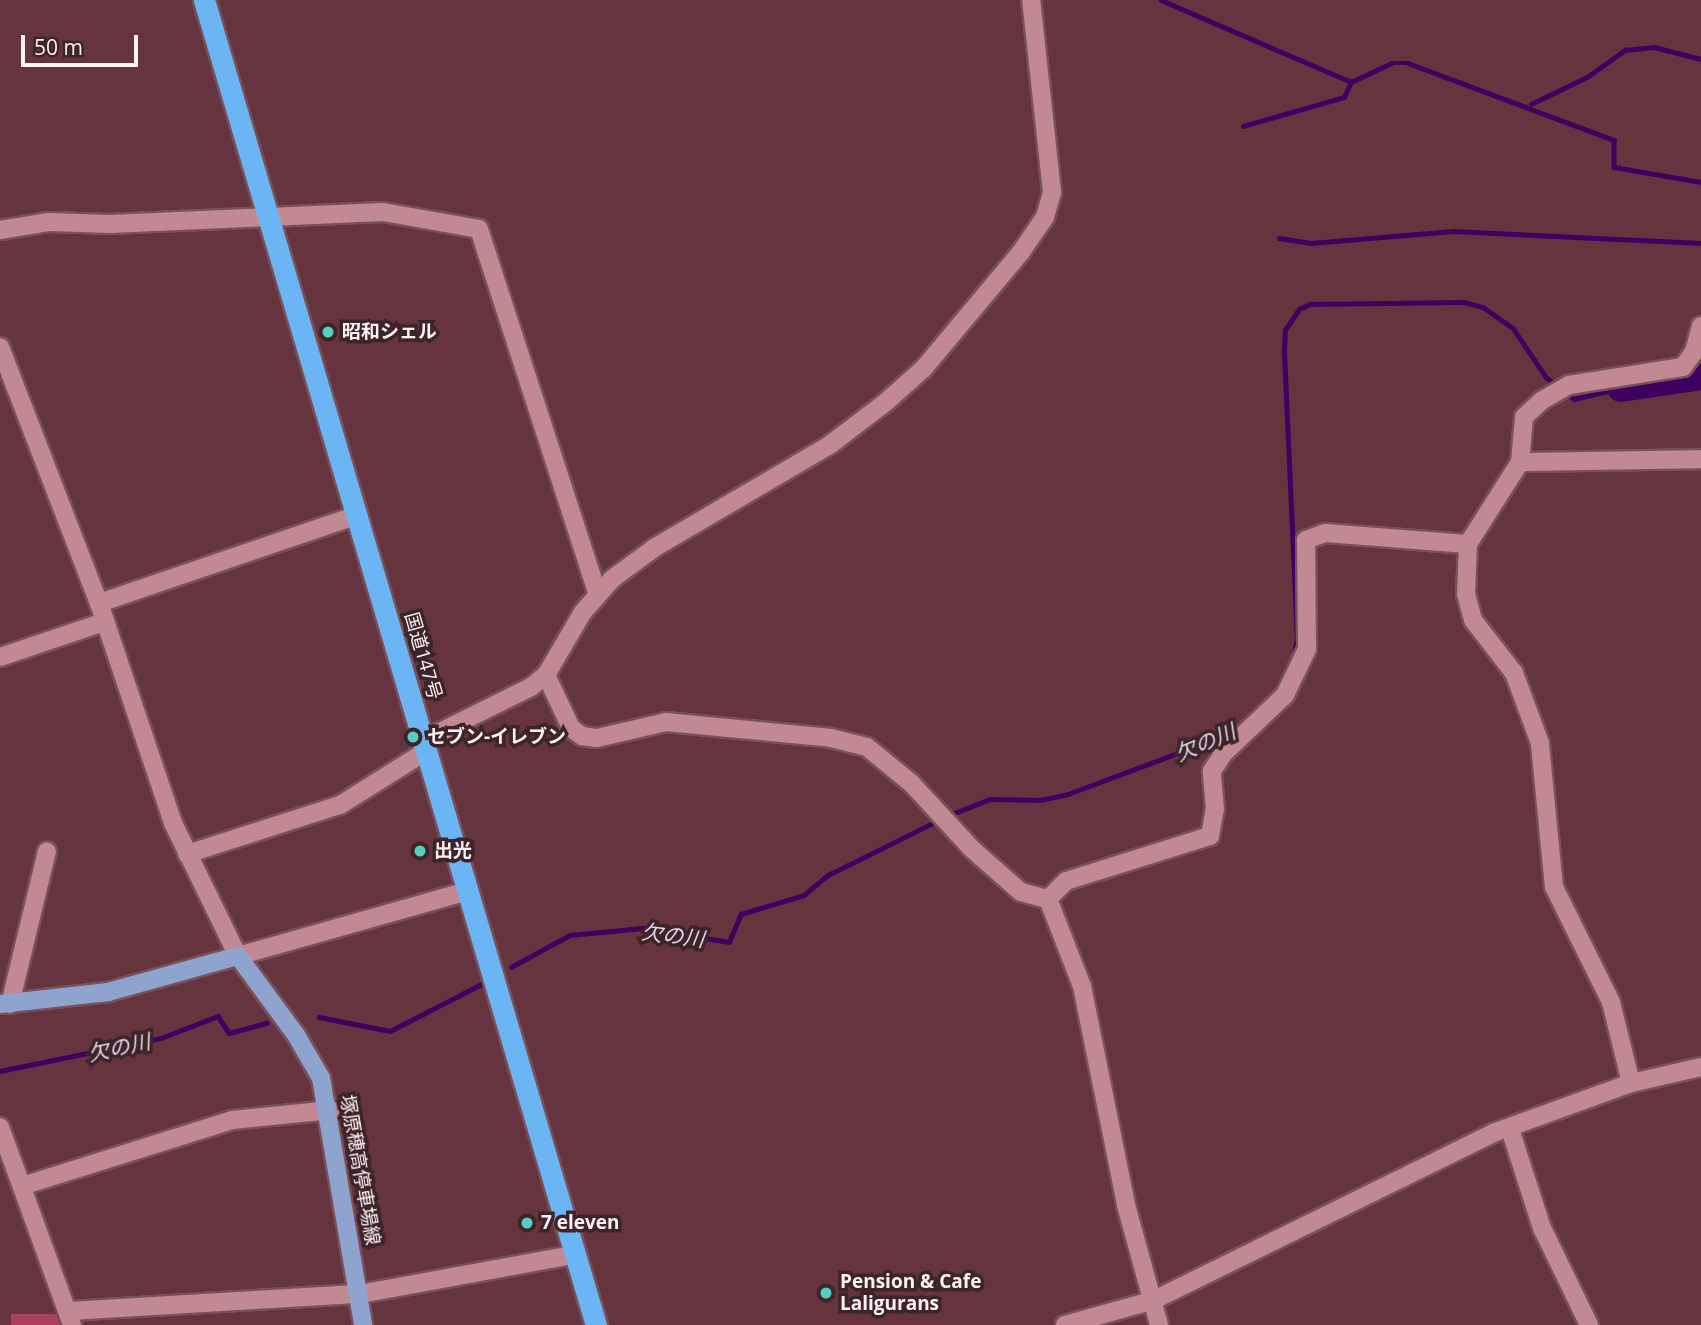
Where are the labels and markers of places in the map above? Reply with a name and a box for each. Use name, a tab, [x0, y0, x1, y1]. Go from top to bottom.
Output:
place label: 昭和シェル	[342, 321, 437, 343]
marker: 昭和シェル	[320, 324, 336, 340]
place label: セブン-イレブン	[427, 726, 566, 748]
marker: セブン-イレブン	[405, 729, 421, 745]
place label: 出光	[434, 840, 472, 862]
marker: 出光	[412, 843, 428, 859]
place label: 7 eleven	[541, 1212, 620, 1234]
marker: 7 eleven	[519, 1215, 535, 1231]
place label: Pension & Cafe Laligurans	[840, 1271, 981, 1315]
marker: Pension & Cafe Laligurans	[818, 1285, 834, 1301]

